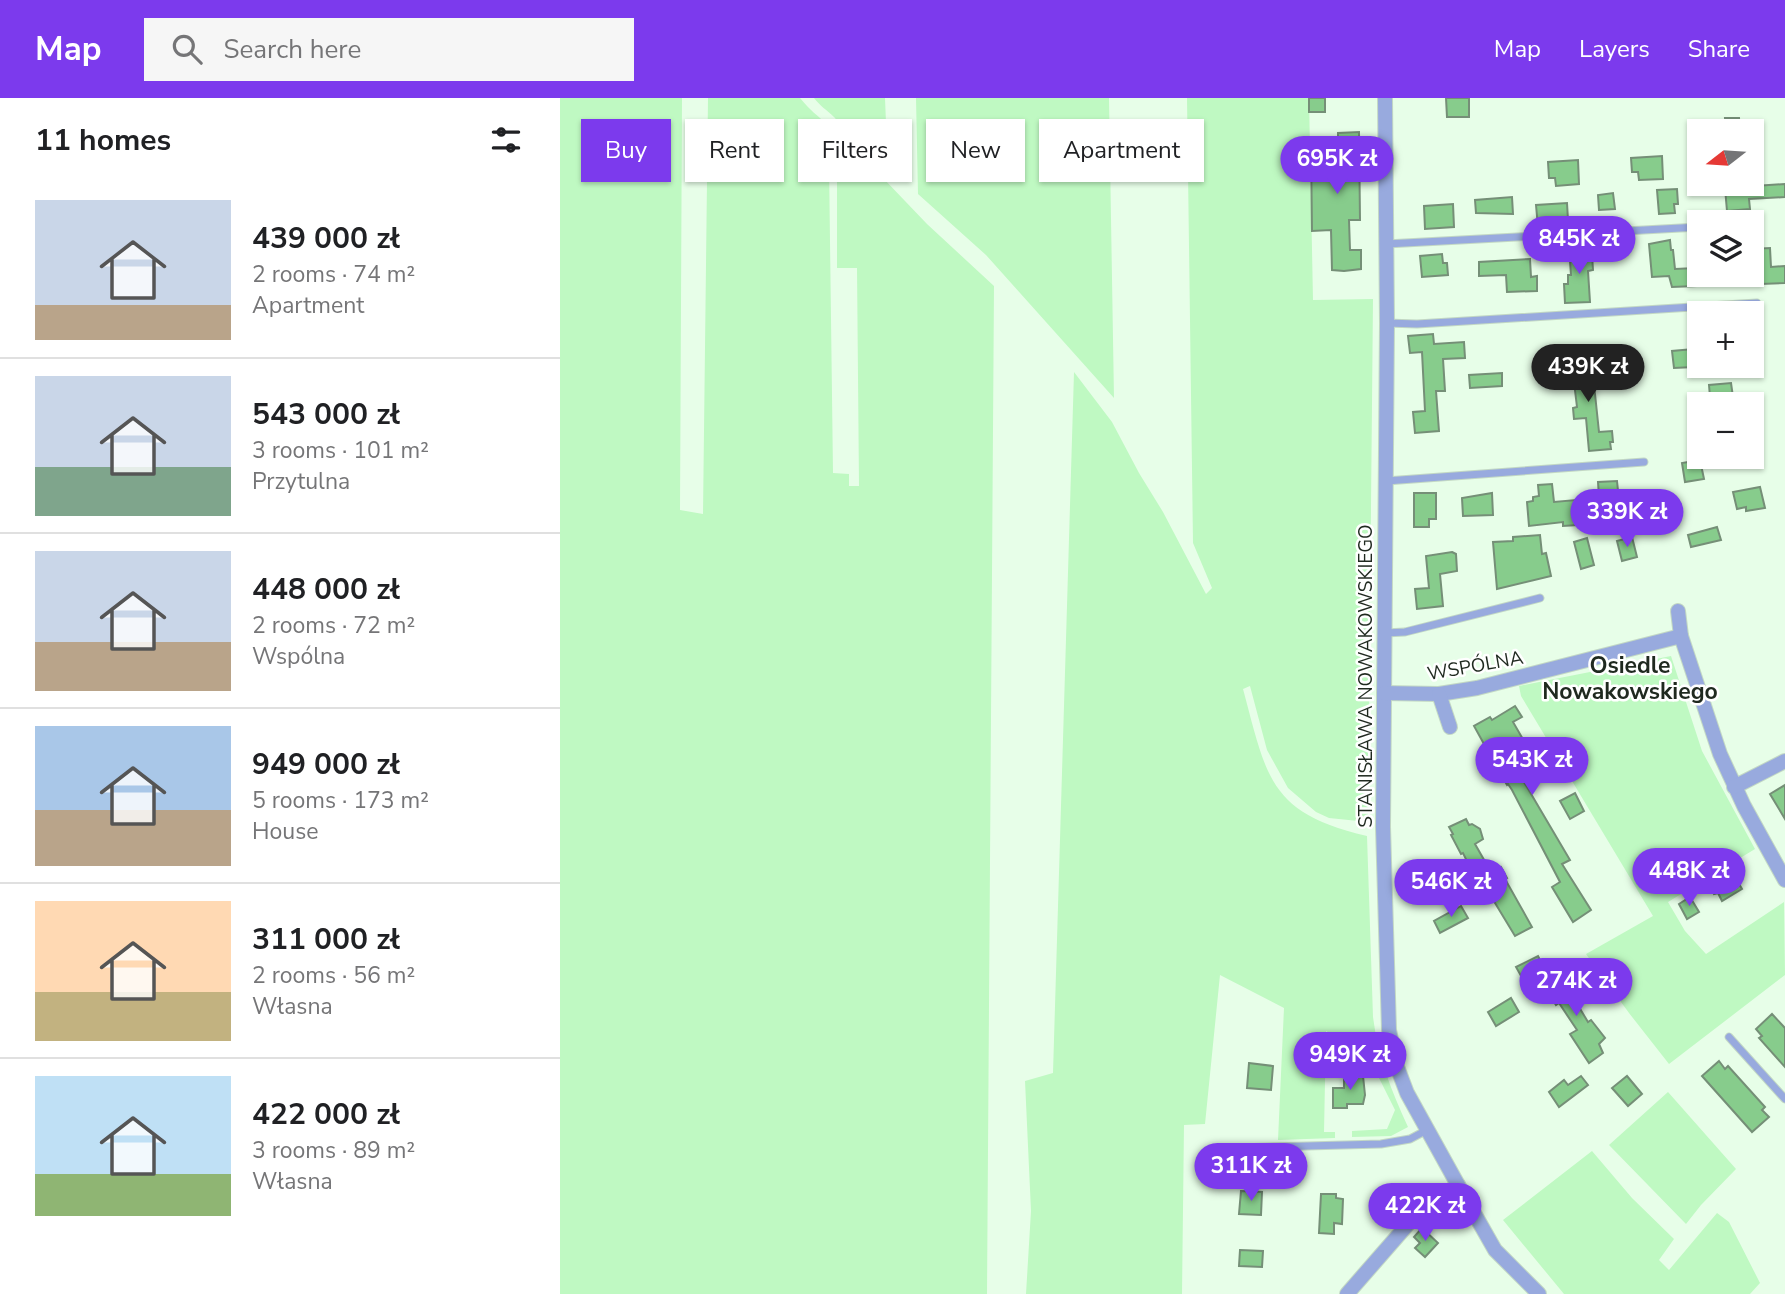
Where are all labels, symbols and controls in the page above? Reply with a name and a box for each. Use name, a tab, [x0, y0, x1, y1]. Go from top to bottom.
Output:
search box	[144, 18, 634, 81]
text: Map	[35, 27, 102, 72]
icon: search	[168, 30, 206, 68]
text: Search here	[224, 32, 361, 67]
text: Map	[1494, 33, 1541, 65]
text: Layers	[1579, 33, 1650, 65]
text: Share	[1688, 33, 1750, 65]
chip: Buy	[581, 119, 671, 182]
chip: Rent	[685, 119, 784, 182]
chip: Filters	[798, 119, 912, 182]
chip: New	[926, 119, 1025, 182]
chip: Apartment	[1039, 119, 1204, 182]
north arrow	[1687, 119, 1764, 196]
map controls	[1687, 119, 1764, 469]
text: 11 homes	[35, 120, 171, 161]
icon: filters	[487, 121, 525, 159]
pin: 695K zł	[1272, 136, 1402, 196]
text: 695K zł	[1296, 143, 1378, 174]
button: layers	[1687, 210, 1764, 287]
pin: 845K zł	[1514, 216, 1644, 276]
text: 439 000 zł	[252, 218, 400, 259]
text: 845K zł	[1538, 223, 1620, 254]
icon: home	[91, 228, 175, 312]
text: 2 rooms · 74 m²	[252, 259, 415, 290]
text: Apartment	[252, 290, 364, 321]
button: +	[1687, 301, 1764, 378]
pin: 439K zł	[1523, 344, 1653, 404]
text: 439K zł	[1547, 351, 1629, 382]
button: −	[1687, 392, 1764, 469]
text: 543 000 zł	[252, 394, 400, 435]
icon: home	[91, 404, 175, 488]
text: 3 rooms · 101 m²	[252, 435, 429, 466]
text: Przytulna	[252, 466, 350, 497]
pin: 339K zł	[1562, 490, 1692, 549]
text: 339K zł	[1586, 496, 1668, 527]
street label: STANISŁAWA NOWAKOWSKIEGO	[1353, 524, 1379, 828]
text: 448 000 zł	[252, 569, 400, 610]
icon: home	[91, 579, 175, 663]
text: 2 rooms · 72 m²	[252, 610, 415, 641]
text: Wspólna	[252, 641, 345, 672]
street label: WSPÓLNA	[1425, 645, 1525, 687]
district label: Osiedle Nowakowskiego	[1542, 650, 1718, 707]
pin: 543K zł	[1467, 738, 1597, 797]
text: 949 000 zł	[252, 744, 400, 785]
text: 543K zł	[1491, 744, 1573, 775]
icon: home	[91, 754, 175, 838]
text: 5 rooms · 173 m²	[252, 785, 429, 816]
text: House	[252, 816, 319, 847]
pin: 448K zł	[1624, 848, 1754, 908]
text: 448K zł	[1648, 855, 1730, 886]
pin: 546K zł	[1386, 860, 1516, 919]
text: 546K zł	[1410, 866, 1492, 897]
text: 311 000 zł	[252, 919, 400, 960]
icon: home	[91, 929, 175, 1013]
pin: 274K zł	[1511, 958, 1641, 1018]
text: 2 rooms · 56 m²	[252, 960, 415, 991]
text: 274K zł	[1535, 965, 1617, 996]
text: Własna	[252, 991, 333, 1022]
pin: 949K zł	[1285, 1032, 1415, 1092]
text: 949K zł	[1309, 1039, 1391, 1070]
text: 422 000 zł	[252, 1094, 400, 1135]
icon: home	[91, 1104, 175, 1188]
text: 3 rooms · 89 m²	[252, 1135, 415, 1166]
pin: 311K zł	[1186, 1144, 1316, 1203]
text: 311K zł	[1210, 1150, 1292, 1181]
text: Własna	[252, 1166, 333, 1197]
pin: 422K zł	[1360, 1184, 1490, 1243]
text: 422K zł	[1384, 1190, 1466, 1221]

